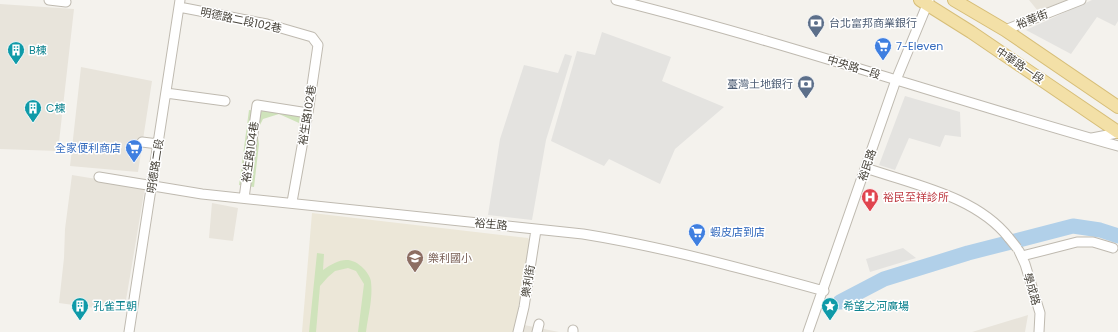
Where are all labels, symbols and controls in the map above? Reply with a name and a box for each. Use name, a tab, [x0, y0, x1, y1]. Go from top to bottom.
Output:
street label: 明德路二段102巷	[199, 4, 283, 36]
street label: 裕華街	[1014, 6, 1050, 32]
bank icon: 台北富邦商業銀行	[806, 13, 826, 38]
place label: 台北富邦商業銀行	[829, 15, 917, 31]
supermarket icon: 7-Eleven	[873, 36, 893, 61]
place label: 7-Eleven	[896, 38, 943, 54]
building icon: B棟	[6, 40, 26, 65]
place label: B棟	[29, 42, 47, 58]
street label: 中華路一段	[993, 43, 1047, 87]
street label: 中央路一段	[825, 51, 883, 83]
bank icon: 臺灣土地銀行	[796, 74, 816, 99]
place label: 臺灣土地銀行	[727, 76, 793, 92]
street label: 裕生路102巷	[294, 84, 320, 146]
building icon: C棟	[23, 98, 43, 123]
place label: C棟	[46, 100, 66, 116]
street label: 裕生路104巷	[238, 121, 262, 183]
supermarket icon: 全家便利商店	[124, 138, 144, 163]
street label: 明德路二段	[143, 138, 167, 194]
place label: 全家便利商店	[55, 140, 121, 156]
street label: 裕民路	[854, 147, 880, 183]
hospital icon: 裕民至祥診所	[860, 187, 880, 212]
place label: 裕民至祥診所	[883, 189, 949, 205]
street label: 裕生路	[474, 215, 508, 233]
supermarket icon: 蝦皮店到店	[687, 222, 707, 247]
place label: 蝦皮店到店	[710, 224, 765, 240]
school or university icon: 樂利國小	[405, 248, 425, 273]
place label: 樂利國小	[428, 250, 472, 266]
street label: 樂利街	[518, 263, 538, 299]
street label: 學成路	[1020, 271, 1044, 307]
building icon: 孔雀王朝	[70, 296, 90, 321]
place icon: 希望之河廣場	[820, 296, 840, 321]
place label: 孔雀王朝	[93, 298, 137, 314]
place label: 希望之河廣場	[843, 298, 909, 314]

